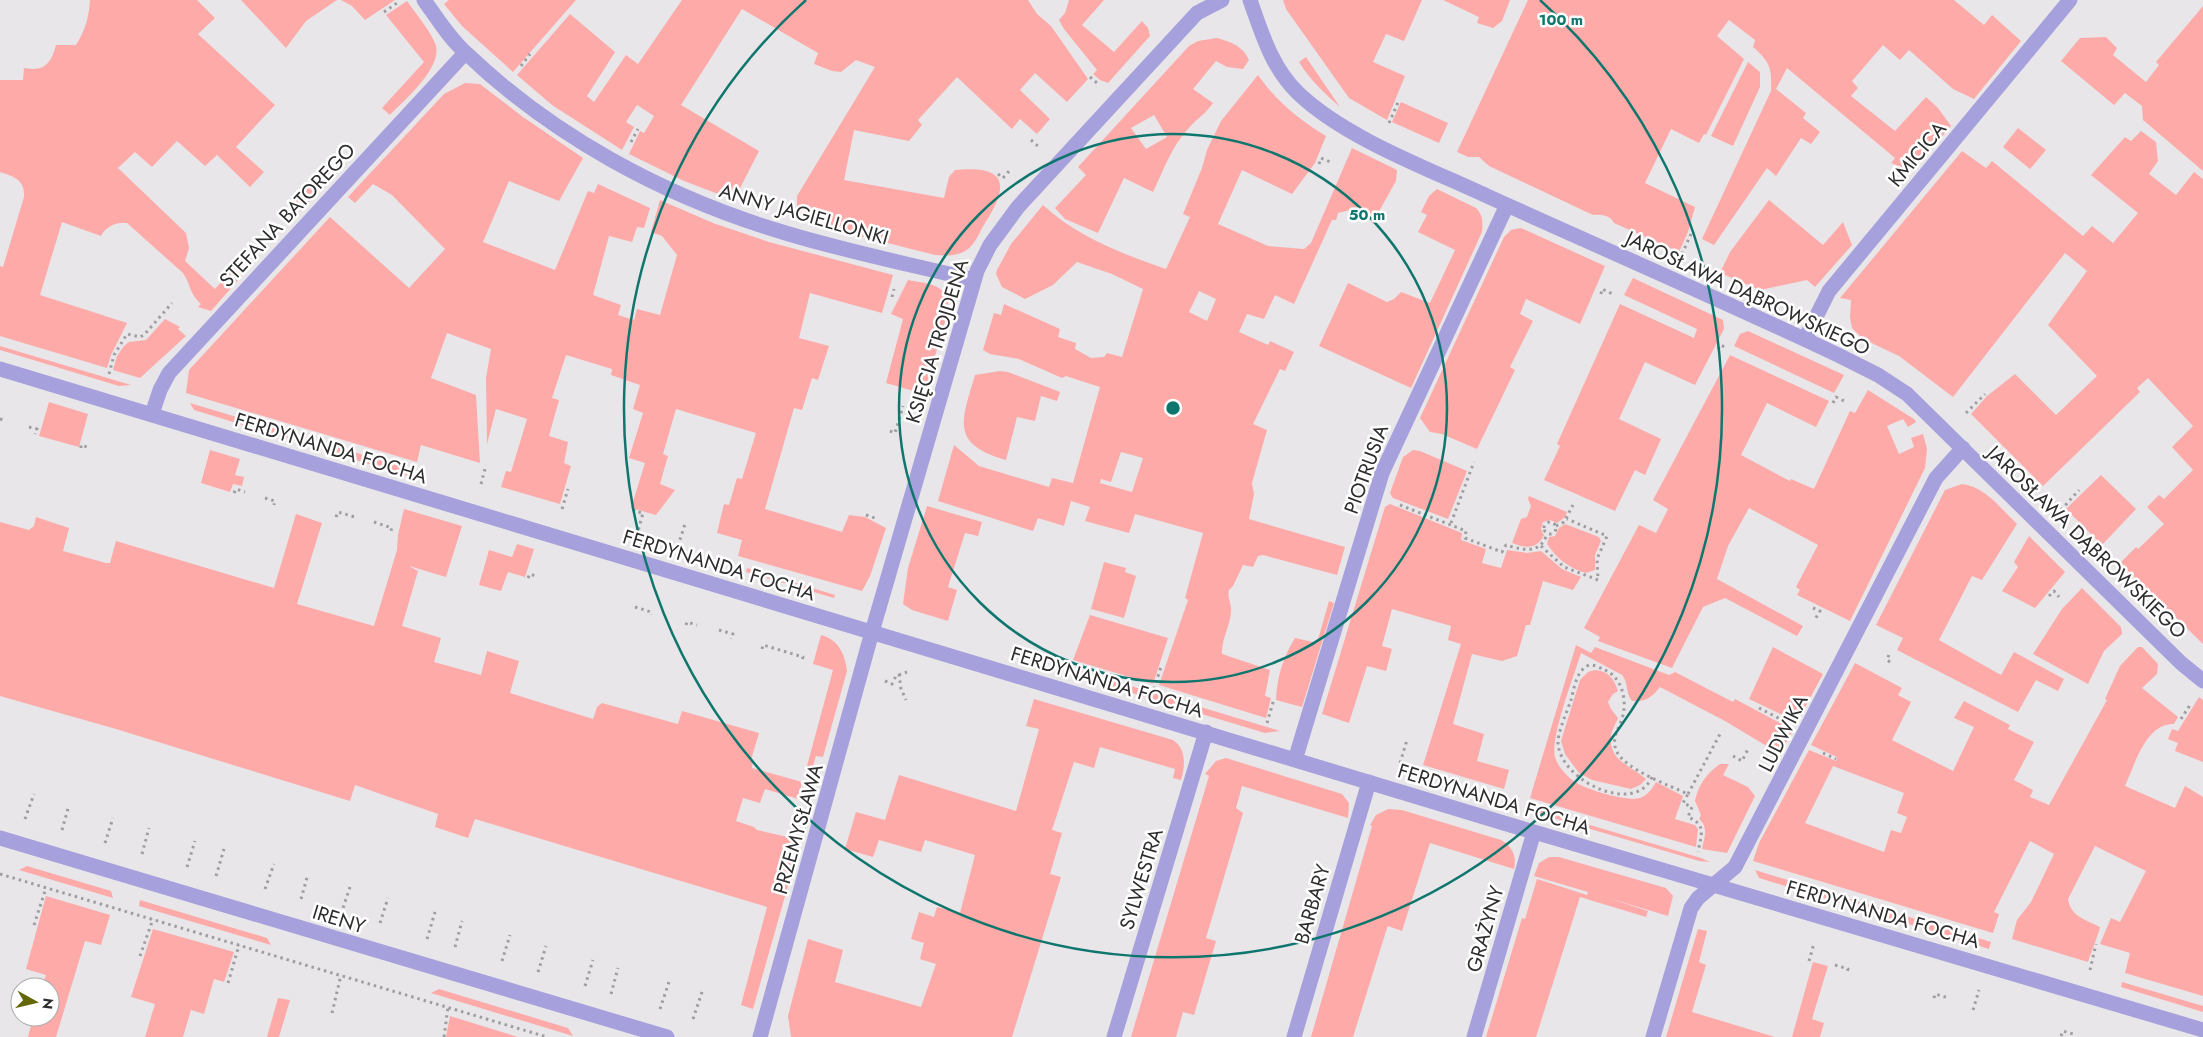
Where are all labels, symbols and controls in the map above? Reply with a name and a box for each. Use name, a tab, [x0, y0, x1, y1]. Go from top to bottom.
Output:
text: 100 m	[1539, 9, 1583, 31]
street label: KMICICA	[1881, 115, 1954, 193]
street label: STEFANA BATOREGO	[213, 137, 362, 294]
street label: ANNY JAGIELLONKI	[716, 176, 892, 253]
text: 50 m	[1349, 204, 1385, 226]
street label: JAROSŁAWA DĄBROWSKIEGO	[1618, 223, 1875, 363]
street label: KSIĘCIA TROJDENA	[899, 255, 976, 427]
centre of rings	[1164, 399, 1182, 417]
street label: FERDYNANDA FOCHA	[231, 405, 431, 492]
street label: PIOTRUSIA	[1337, 420, 1396, 518]
street label: JAROSŁAWA DĄBROWSKIEGO	[1978, 437, 2193, 645]
street label: FERDYNANDA FOCHA	[619, 522, 819, 609]
street label: FERDYNANDA FOCHA	[1007, 639, 1207, 726]
street label: LUDWIKA	[1752, 689, 1816, 777]
street label: FERDYNANDA FOCHA	[1394, 756, 1594, 843]
street label: PRZEMYSŁAWA	[766, 760, 831, 898]
street label: SYLWESTRA	[1112, 824, 1171, 933]
street label: BARBARY	[1287, 860, 1338, 947]
street label: FERDYNANDA FOCHA	[1783, 873, 1984, 956]
street label: GRAŻYNY	[1459, 882, 1512, 976]
street label: IRENY	[309, 898, 370, 941]
north arrow	[10, 977, 60, 1027]
text: N	[37, 997, 59, 1011]

